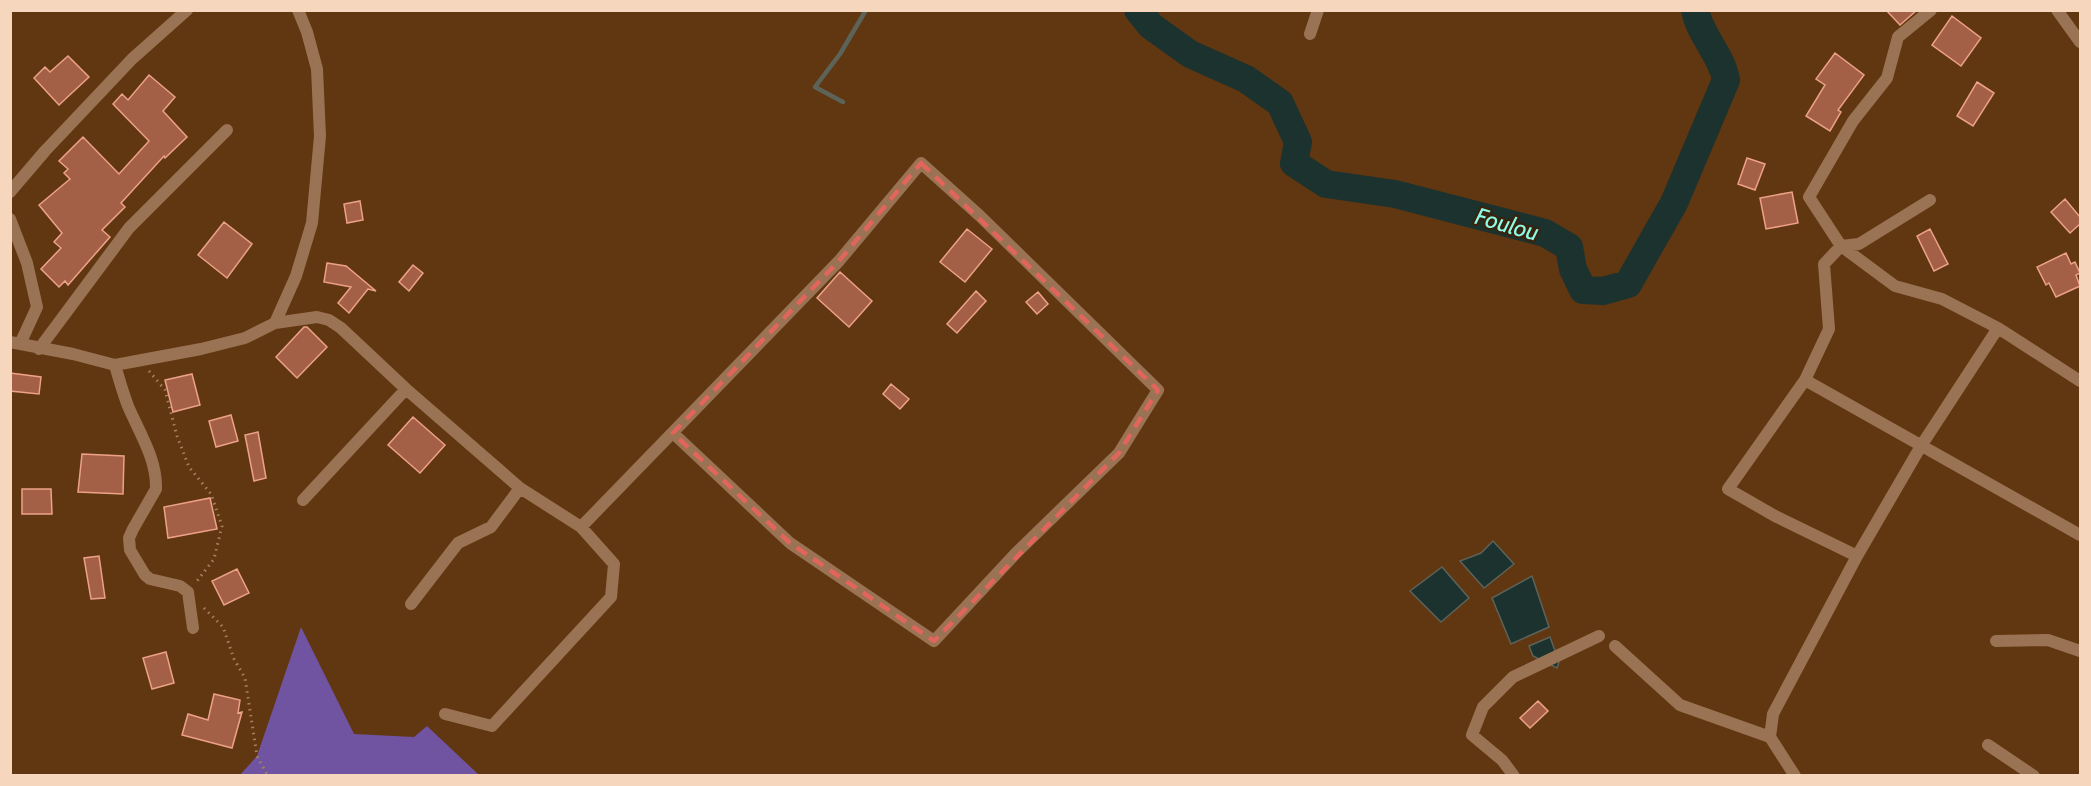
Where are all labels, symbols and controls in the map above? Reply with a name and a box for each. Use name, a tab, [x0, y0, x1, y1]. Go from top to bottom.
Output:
water label: Foulou	[1472, 201, 1542, 247]

